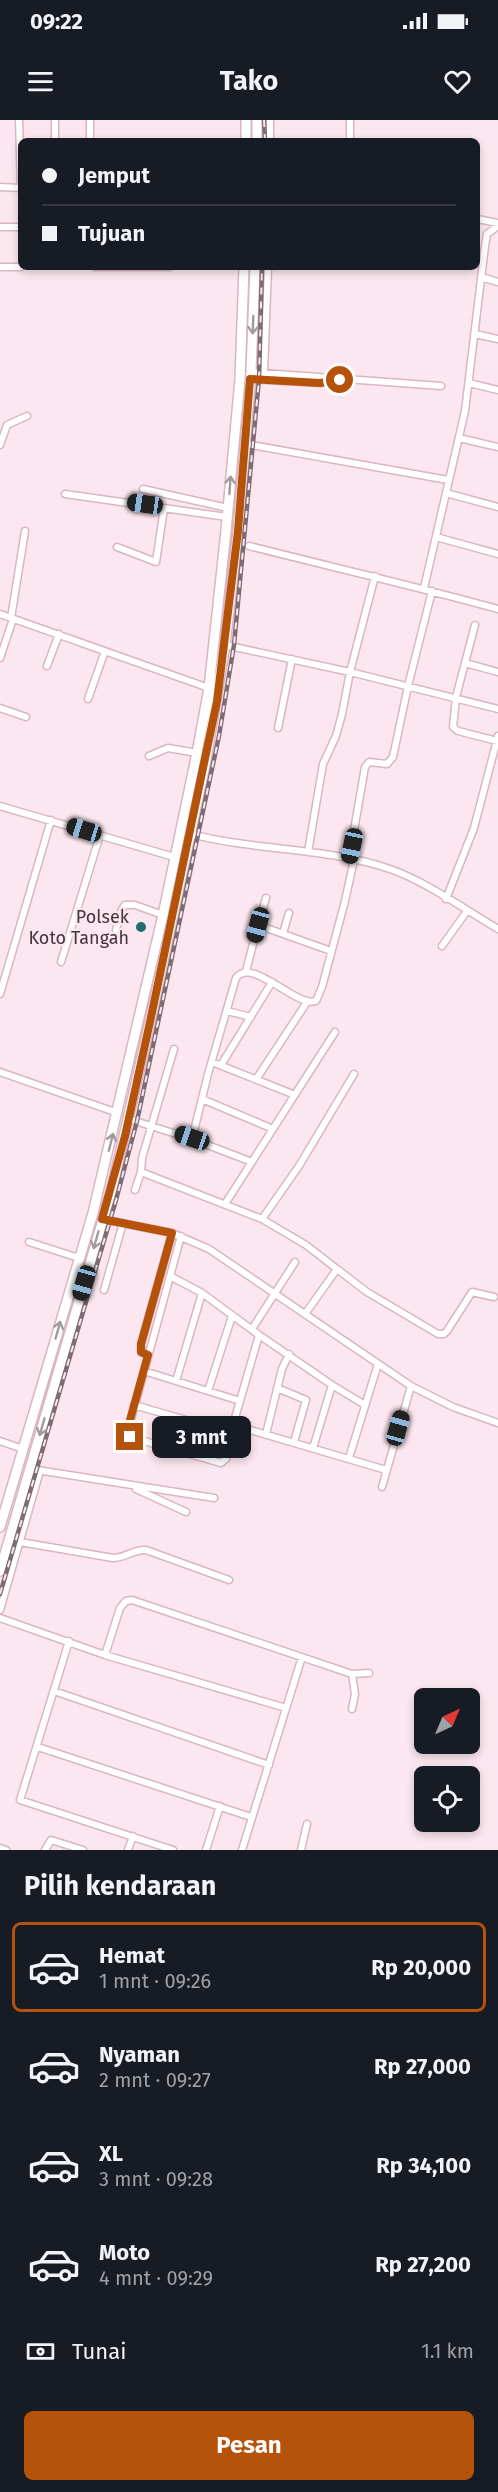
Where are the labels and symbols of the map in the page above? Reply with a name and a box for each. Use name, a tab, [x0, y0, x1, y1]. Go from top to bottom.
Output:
one-way arrow	[247, 315, 258, 335]
route start	[326, 366, 353, 393]
one-way arrow	[225, 475, 236, 495]
car	[126, 493, 164, 515]
car	[64, 816, 104, 844]
car	[339, 827, 365, 865]
car	[245, 905, 271, 945]
place label: Polsek Koto Tangah	[29, 906, 130, 949]
marker: Polsek Koto Tangah	[134, 920, 148, 934]
car	[172, 1124, 212, 1152]
one-way arrow	[105, 1133, 117, 1152]
one-way arrow	[90, 1230, 102, 1249]
car	[70, 1263, 98, 1303]
one-way arrow	[53, 1321, 64, 1340]
car	[384, 1408, 412, 1448]
callout: 3 mnt	[151, 1416, 250, 1458]
one-way arrow	[36, 1418, 48, 1437]
route end	[116, 1423, 143, 1450]
north arrow	[414, 1688, 480, 1754]

